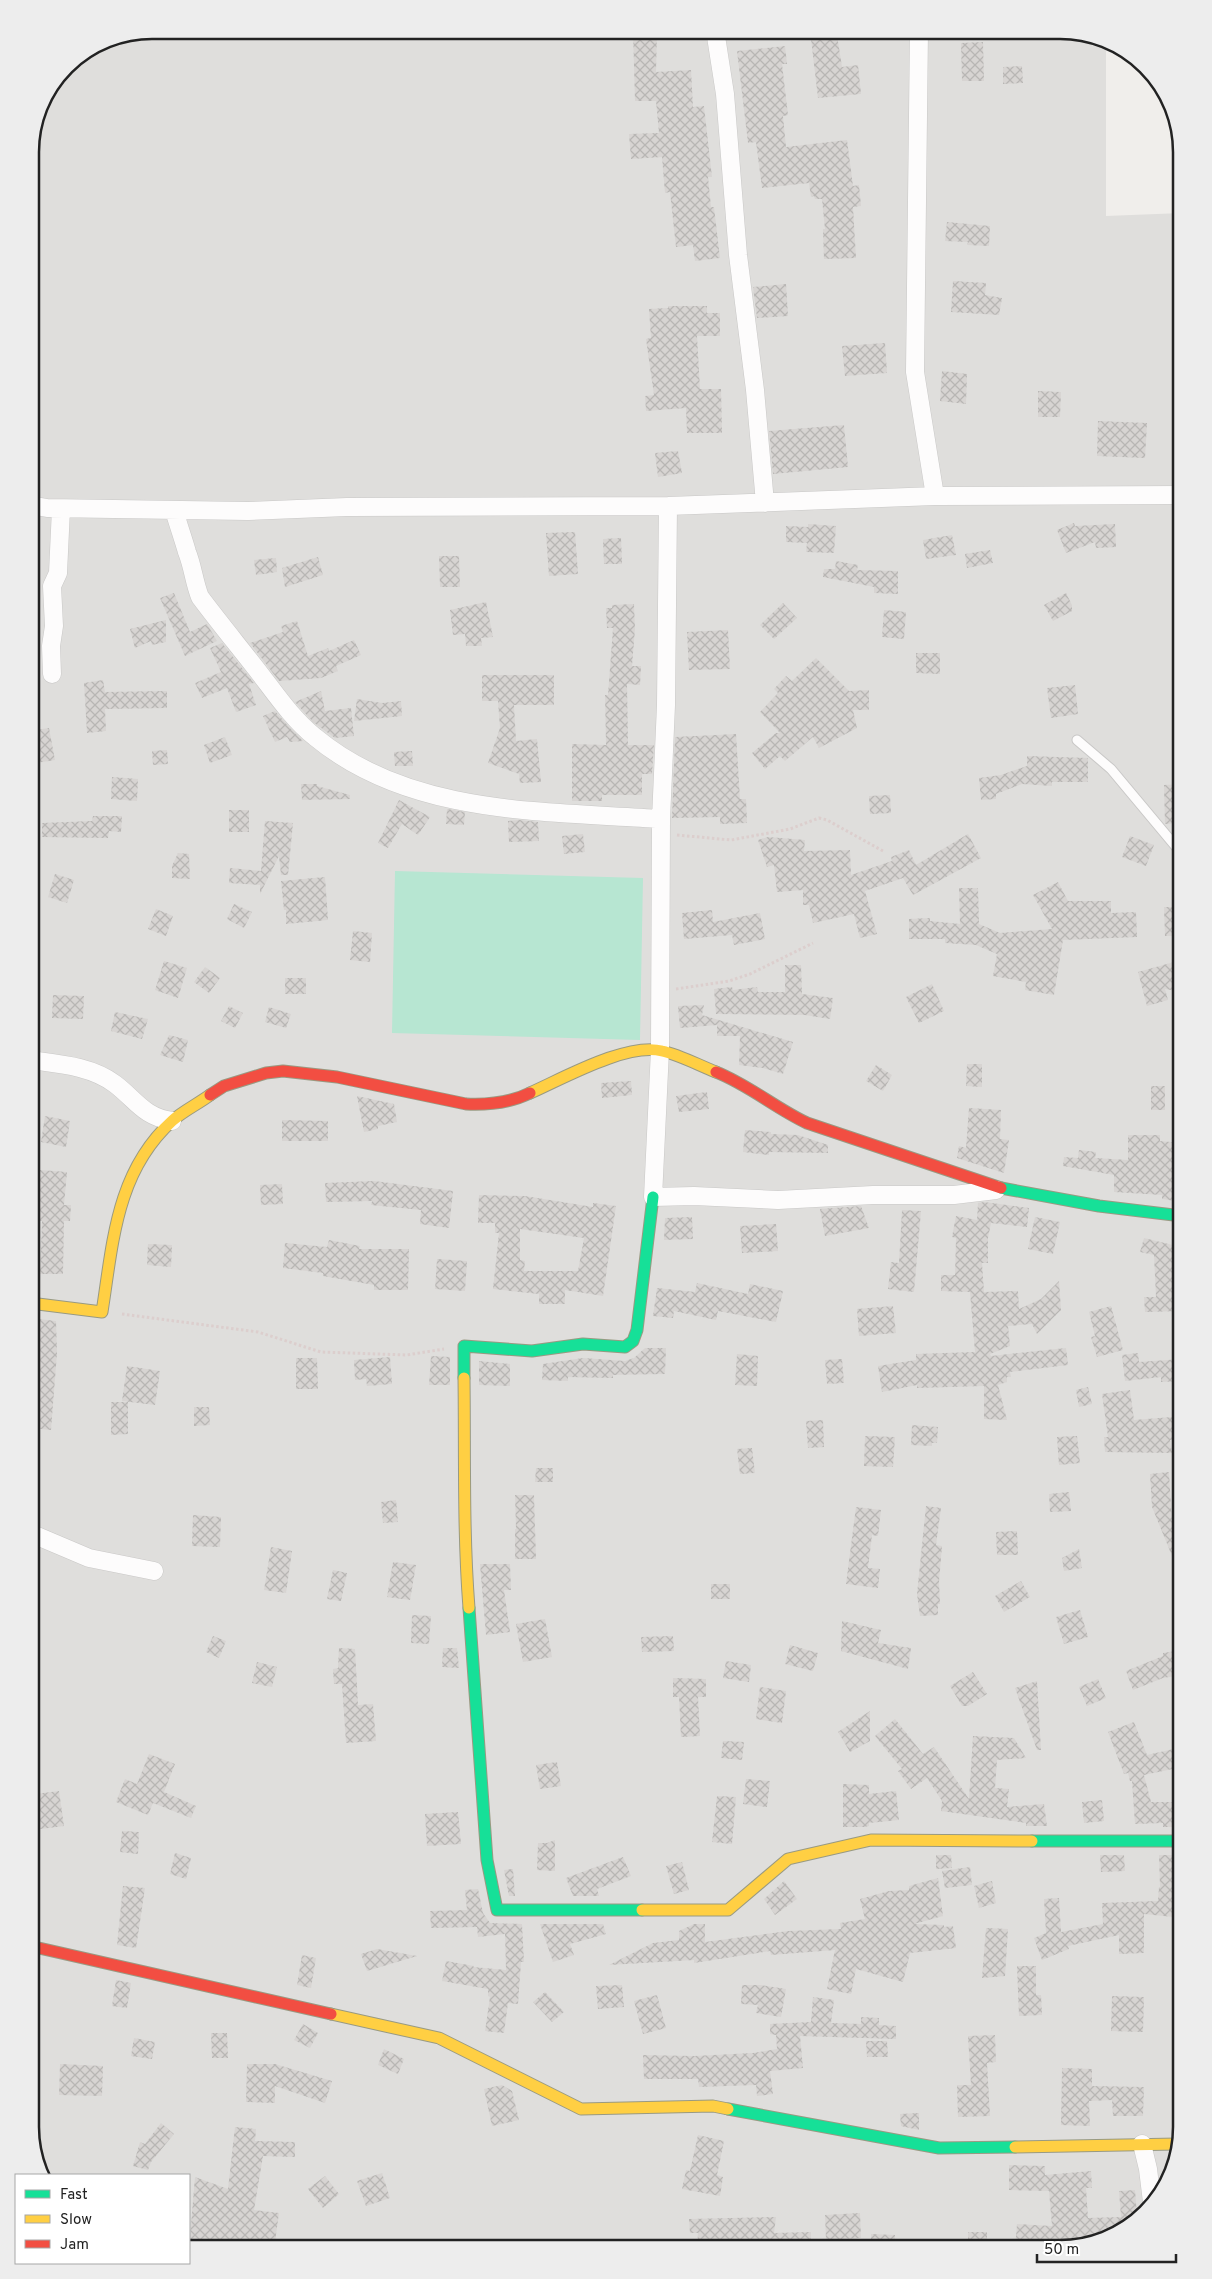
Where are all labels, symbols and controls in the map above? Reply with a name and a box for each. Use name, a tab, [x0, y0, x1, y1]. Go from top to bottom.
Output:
legend	[15, 2174, 190, 2264]
text: Fast	[60, 2186, 88, 2205]
text: Slow	[60, 2211, 92, 2230]
scale bar	[1037, 2232, 1176, 2264]
text: Jam	[60, 2236, 89, 2255]
text: 50 m	[1044, 2241, 1079, 2260]

